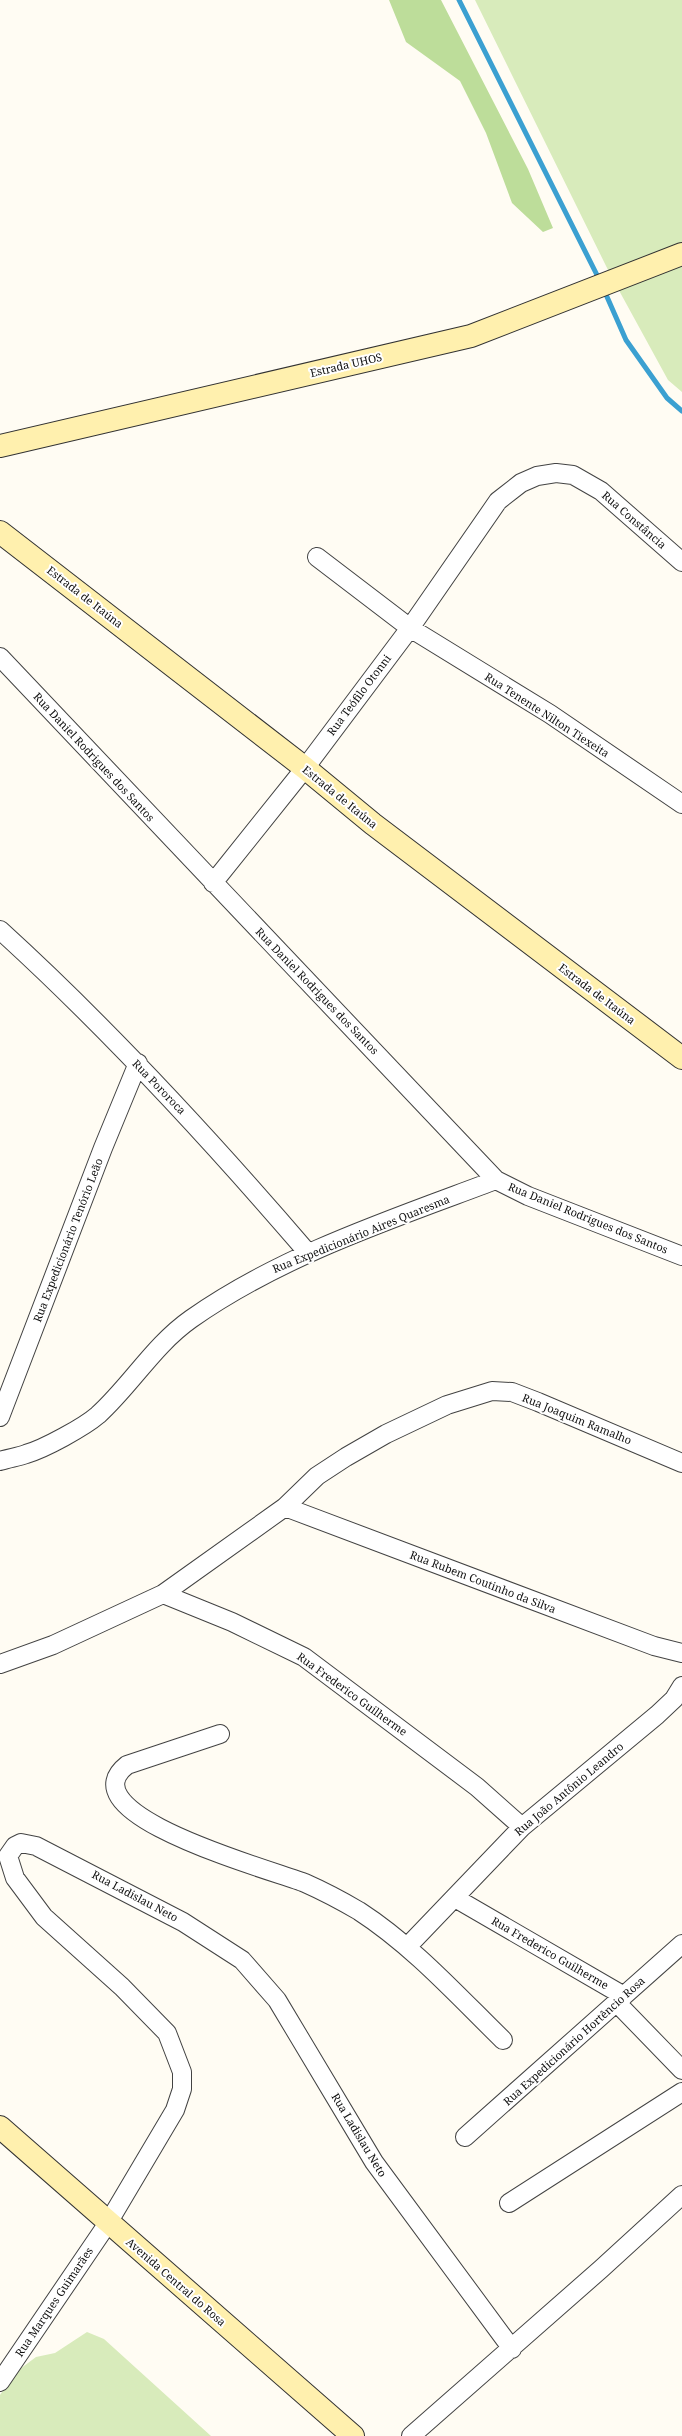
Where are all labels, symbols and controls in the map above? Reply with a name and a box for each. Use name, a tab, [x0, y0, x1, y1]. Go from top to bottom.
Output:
street label: Estrada UHOS	[308, 349, 383, 380]
street label: Rua Constância	[599, 487, 670, 552]
street label: Estrada de Itaúna	[44, 562, 126, 631]
street label: Rua Teófilo Otonni	[323, 651, 394, 738]
street label: Rua Tenente Nilton Tiexeita	[482, 669, 612, 760]
street label: Rua Daniel Rodrigues dos Santos	[30, 689, 158, 824]
street label: Estrada de Itaúna	[300, 762, 381, 832]
street label: Rua Daniel Rodrigues dos Santos	[252, 924, 382, 1057]
street label: Estrada de Itaúna	[556, 960, 639, 1027]
street label: Rua Pororoca	[129, 1056, 189, 1117]
street label: Rua Expedicionário Tenório Leão	[29, 1156, 106, 1324]
street label: Rua Daniel Rodrigues dos Santos	[506, 1179, 670, 1257]
street label: Rua Expedicionário Aires Quaresma	[270, 1191, 452, 1276]
street label: Rua Joaquim Ramalho	[520, 1390, 634, 1447]
street label: Rua Rubem Coutinho da Silva	[408, 1547, 558, 1616]
street label: Rua Frederico Guilherme	[294, 1648, 411, 1739]
street label: Rua João Antônio Leandro	[511, 1738, 626, 1839]
street label: Rua Ladislau Neto	[90, 1867, 181, 1925]
street label: Rua Frederico Guilherme	[489, 1913, 612, 1992]
street label: Rua Expedicionário Hortêncio Rosa	[500, 1973, 648, 2108]
street label: Rua Ladislau Neto	[328, 2090, 390, 2180]
street label: Avenida Central do Rosa	[123, 2234, 229, 2329]
street label: Rua Marques Guimarães	[11, 2244, 96, 2360]

